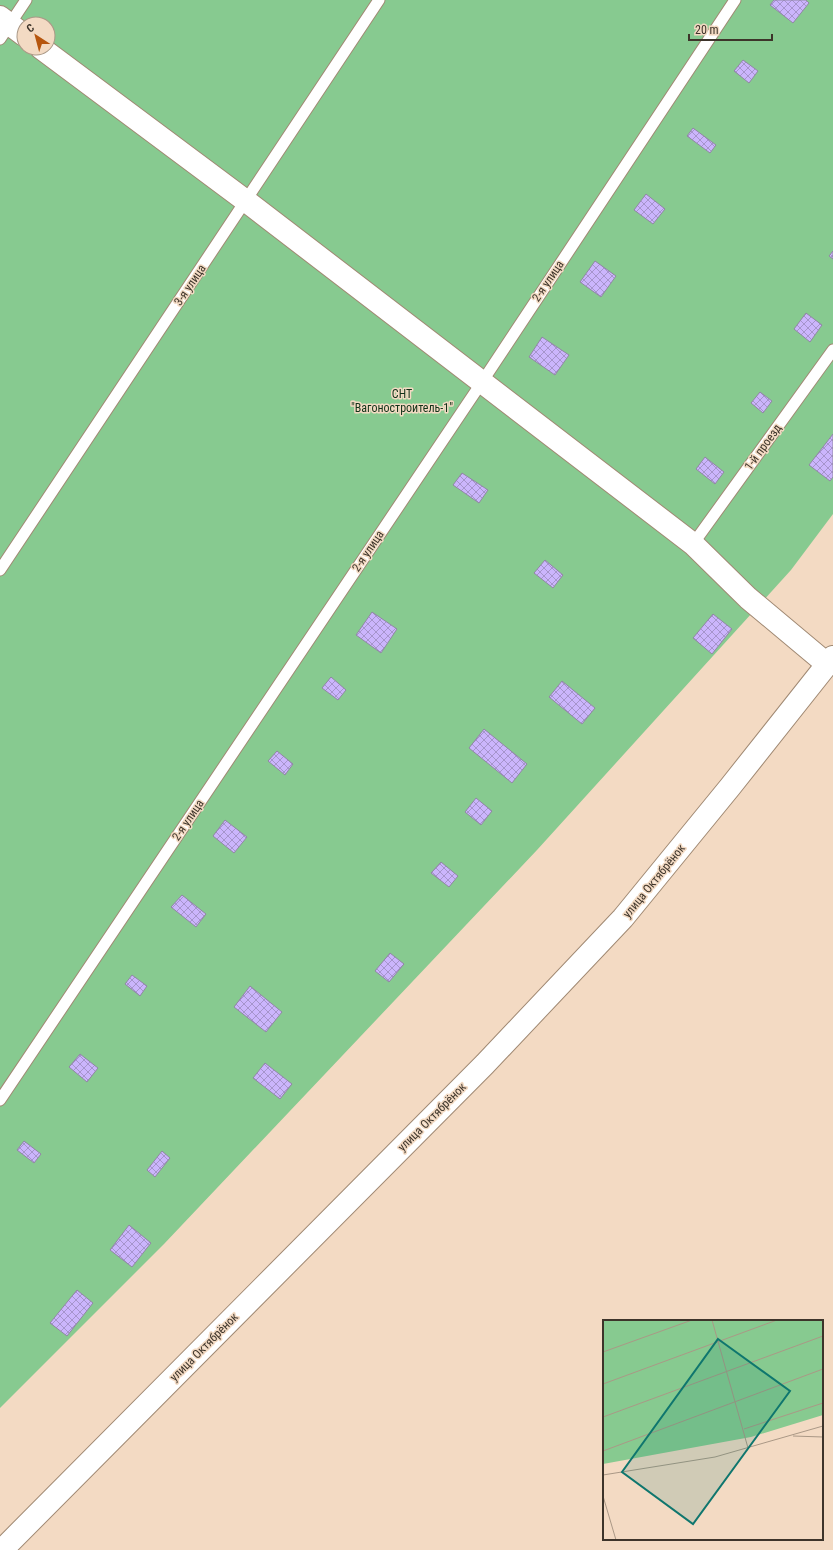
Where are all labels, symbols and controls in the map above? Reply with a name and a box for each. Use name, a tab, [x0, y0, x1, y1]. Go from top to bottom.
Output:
north arrow	[16, 16, 56, 56]
scale bar	[689, 16, 772, 42]
text: С	[24, 21, 37, 35]
text: 20 m	[695, 23, 719, 37]
street label: 2-я улица	[529, 258, 567, 304]
street label: 3-я улица	[171, 262, 209, 308]
park label: СНТ "Вагоностроитель-1"	[351, 387, 453, 415]
street label: 1-й проезд	[742, 421, 785, 473]
street label: 2-я улица	[349, 528, 387, 574]
street label: 2-я улица	[169, 797, 207, 843]
street label: улица Октябрёнок	[620, 841, 688, 921]
street label: улица Октябрёнок	[395, 1080, 469, 1154]
street label: улица Октябрёнок	[167, 1310, 241, 1384]
inset map	[603, 1320, 823, 1540]

